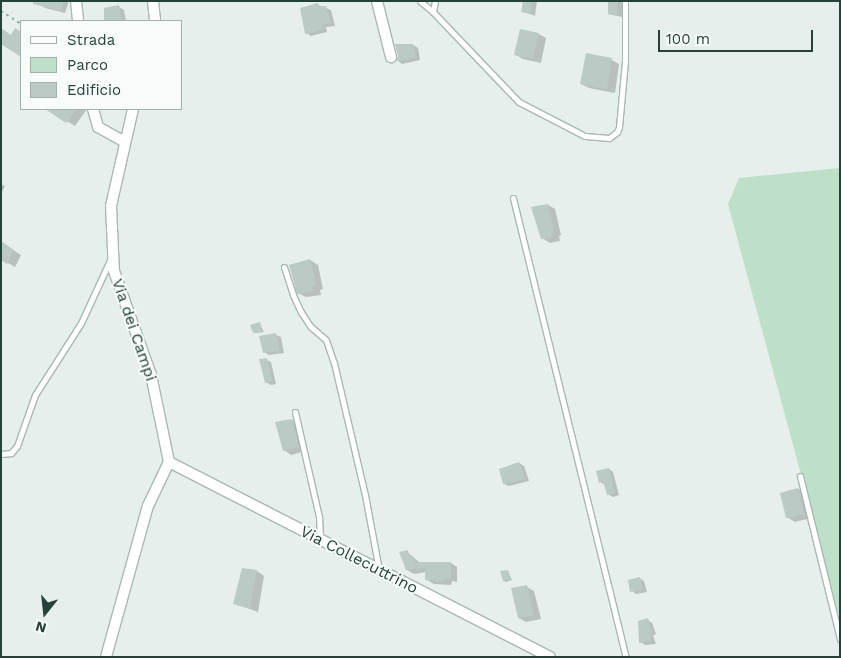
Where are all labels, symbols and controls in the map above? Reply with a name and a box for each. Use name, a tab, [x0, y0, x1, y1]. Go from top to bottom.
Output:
legend	[20, 20, 182, 110]
scale bar	[661, 20, 816, 52]
text: 100 m	[666, 30, 710, 48]
text: Strada	[67, 31, 115, 49]
text: Parco	[67, 56, 108, 74]
text: Edificio	[67, 81, 121, 99]
street label: Via dei Campi	[107, 276, 161, 384]
street label: Via Collecuttrino	[297, 522, 421, 598]
north arrow	[20, 588, 70, 638]
text: N	[34, 618, 48, 637]

